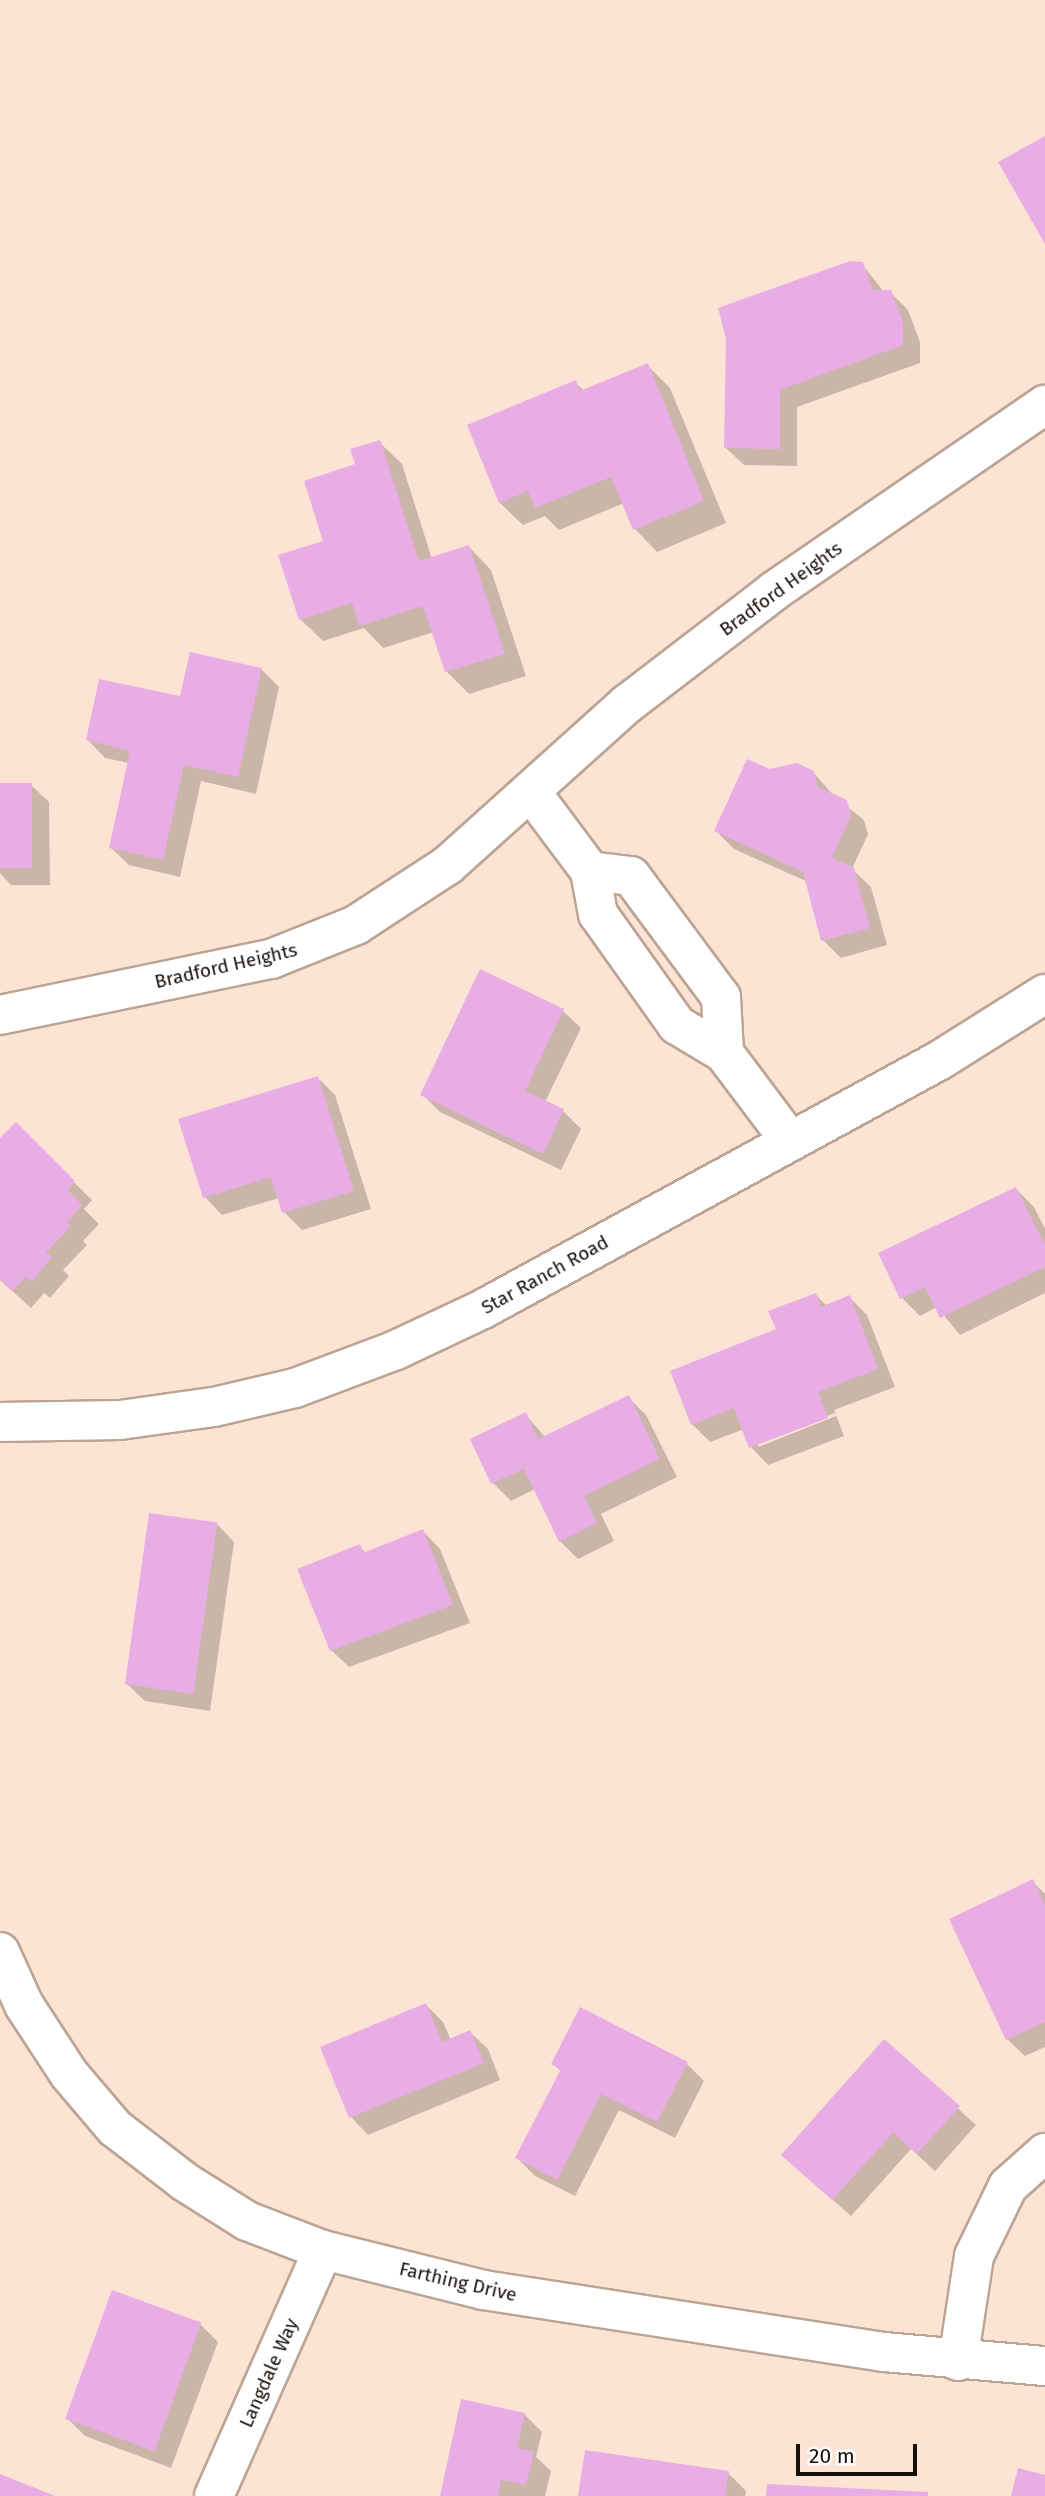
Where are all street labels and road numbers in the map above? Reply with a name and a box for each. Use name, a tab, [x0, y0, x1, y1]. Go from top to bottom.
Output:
street label: Bradford Heights	[715, 537, 847, 641]
street label: Bradford Heights	[152, 939, 300, 993]
street label: Star Ranch Road	[478, 1231, 612, 1319]
street label: Farthing Drive	[397, 2257, 519, 2307]
street label: Langdale Way	[235, 2315, 303, 2431]

